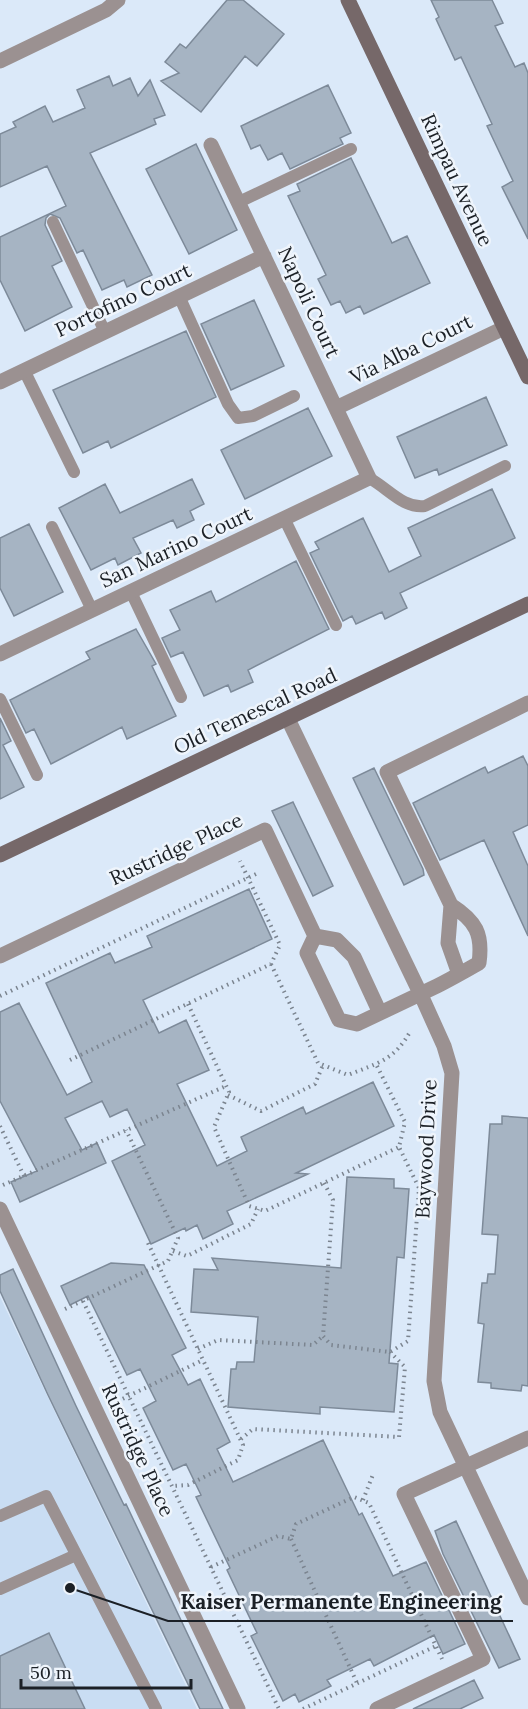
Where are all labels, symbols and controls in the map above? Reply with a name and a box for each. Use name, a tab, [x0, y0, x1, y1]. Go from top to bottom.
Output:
street label: Rimpau Avenue	[416, 110, 499, 250]
street label: Napoli Court	[273, 242, 346, 361]
street label: Portofino Court	[51, 257, 195, 342]
street label: Via Alba Court	[344, 308, 476, 389]
street label: San Marino Court	[96, 500, 256, 593]
street label: Old Temescal Road	[169, 662, 340, 759]
street label: Rustridge Place	[105, 807, 246, 890]
street label: Baywood Drive	[409, 1078, 442, 1219]
street label: Rustridge Place	[97, 1379, 180, 1520]
callout: Kaiser Permanente Engineering	[168, 1582, 513, 1621]
text: Kaiser Permanente Engineering	[180, 1588, 503, 1615]
scale bar	[21, 1652, 190, 1690]
text: 50 m	[30, 1661, 72, 1684]

